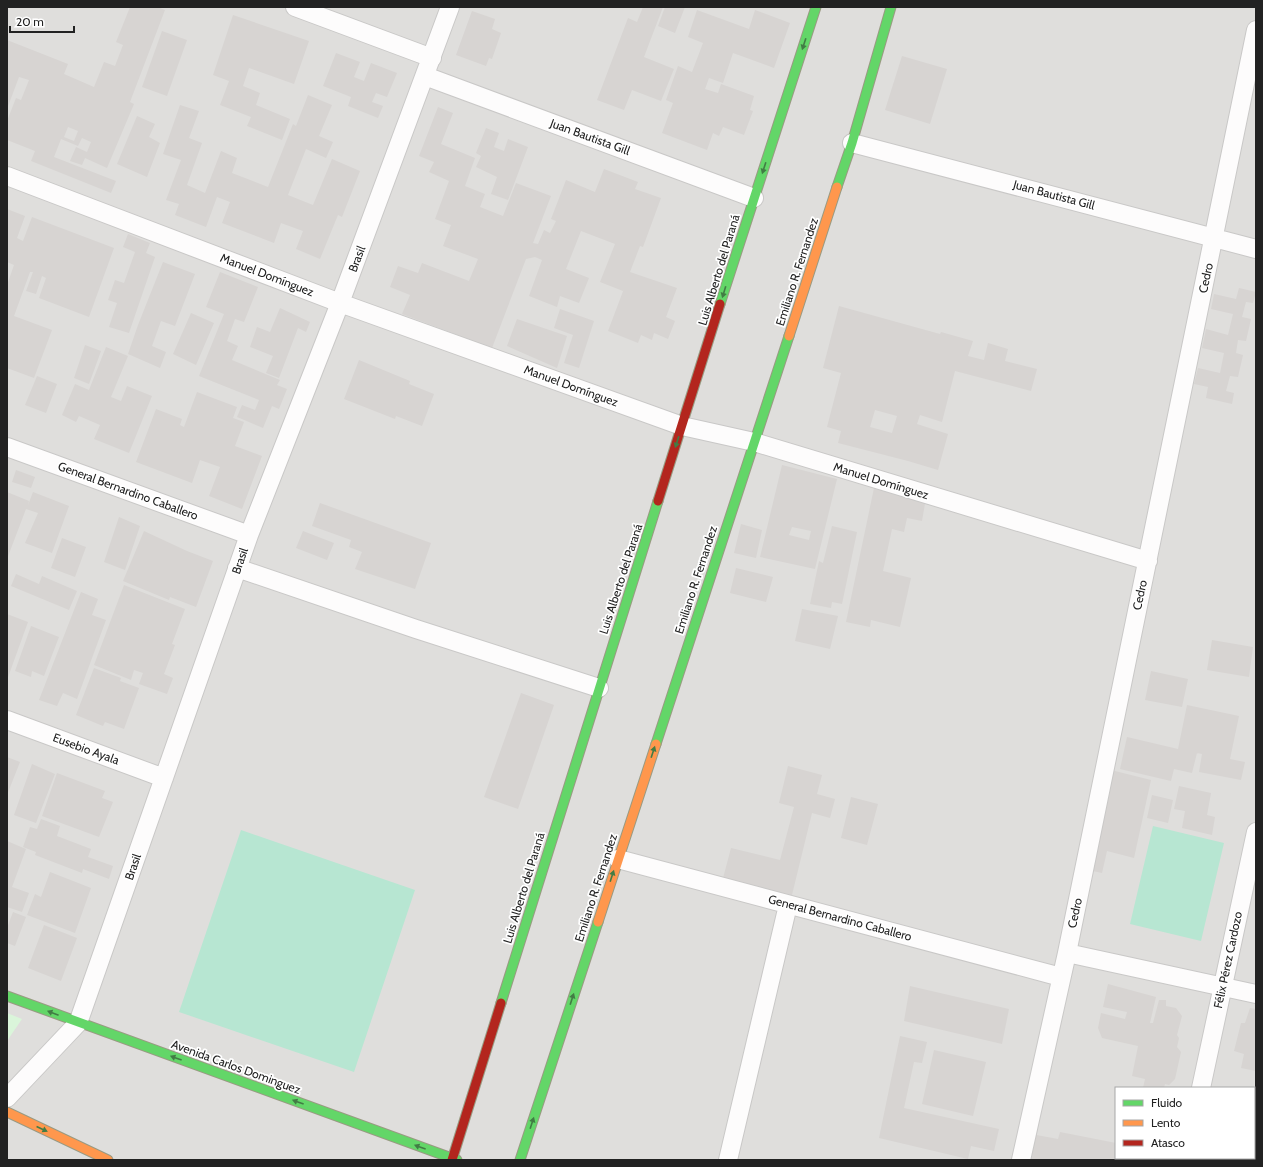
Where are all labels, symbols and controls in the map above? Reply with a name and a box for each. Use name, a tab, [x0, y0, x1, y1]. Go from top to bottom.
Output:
scale bar	[10, 8, 74, 34]
text: 20 m	[16, 14, 44, 29]
one-way arrow	[801, 38, 807, 50]
street label: Juan Bautista Gill	[547, 115, 632, 158]
one-way arrow	[760, 162, 766, 174]
street label: Juan Bautista Gill	[1011, 176, 1097, 213]
street label: Luis Alberto del Paraná	[695, 212, 743, 327]
street label: Emiliano R. Fernandez	[772, 216, 821, 328]
street label: Brasil	[345, 243, 368, 274]
street label: Manuel Domínguez	[218, 250, 316, 299]
street label: Cedro	[1195, 261, 1216, 294]
one-way arrow	[721, 286, 727, 298]
street label: Manuel Domínguez	[522, 362, 621, 410]
one-way arrow	[674, 437, 680, 449]
street label: General Bernardino Caballero	[56, 458, 201, 523]
street label: Manuel Domínguez	[832, 459, 931, 502]
street label: Luis Alberto del Paraná	[596, 522, 646, 636]
street label: Emiliano R. Fernandez	[671, 524, 720, 636]
street label: Brasil	[228, 546, 251, 576]
street label: Cedro	[1129, 578, 1150, 611]
street label: Eusebio Ayala	[51, 730, 122, 768]
one-way arrow	[650, 746, 656, 758]
street label: Luis Alberto del Paraná	[500, 830, 548, 945]
street label: Emiliano R. Fernandez	[571, 832, 620, 944]
street label: Brasil	[121, 852, 144, 882]
one-way arrow	[610, 869, 616, 881]
street label: General Bernardino Caballero	[767, 891, 914, 944]
street label: Cedro	[1064, 896, 1085, 929]
street label: Félix Pérez Cardozo	[1210, 910, 1245, 1010]
one-way arrow	[569, 993, 575, 1005]
one-way arrow	[47, 1010, 59, 1016]
street label: Avenida Carlos Dominguez	[170, 1036, 303, 1097]
one-way arrow	[169, 1054, 181, 1060]
legend	[1115, 1087, 1255, 1159]
text: Fluido	[1151, 1095, 1183, 1110]
one-way arrow	[292, 1098, 304, 1104]
text: Lento	[1151, 1115, 1181, 1130]
one-way arrow	[529, 1117, 535, 1129]
one-way arrow	[37, 1126, 48, 1132]
text: Atasco	[1151, 1135, 1185, 1150]
one-way arrow	[414, 1143, 426, 1149]

